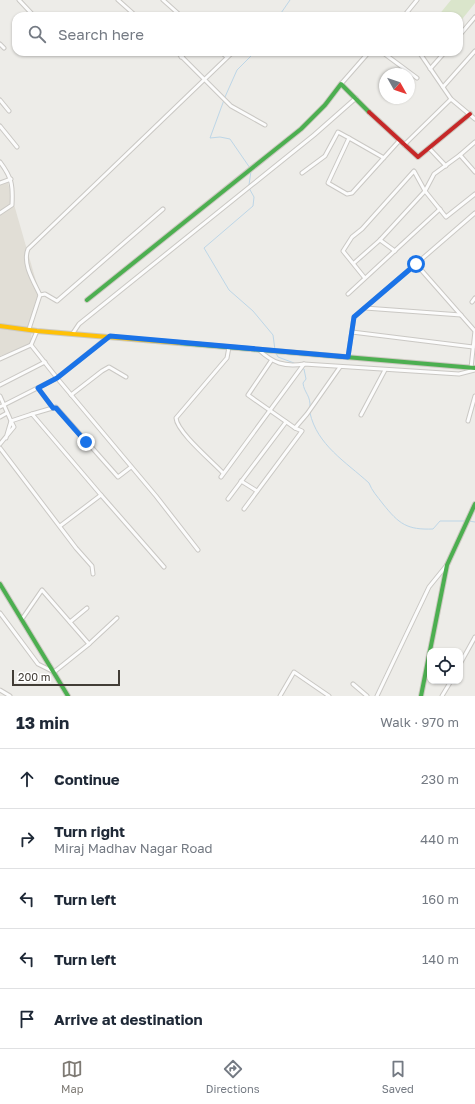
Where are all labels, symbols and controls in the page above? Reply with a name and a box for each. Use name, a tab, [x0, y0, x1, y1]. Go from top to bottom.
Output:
search box	[12, 12, 463, 56]
icon: search	[26, 23, 48, 45]
text: Search here	[58, 25, 144, 43]
north arrow	[379, 68, 415, 104]
route start	[407, 255, 425, 273]
route end	[77, 433, 95, 451]
map controls	[427, 648, 463, 684]
button: locate	[427, 648, 463, 684]
scale bar	[12, 668, 120, 687]
text: 200 m	[18, 670, 51, 683]
text: 13 min	[16, 712, 69, 733]
text: Walk · 970 m	[380, 714, 459, 730]
icon: ahead	[16, 768, 38, 790]
text: Continue	[54, 770, 120, 788]
text: 230 m	[421, 771, 459, 787]
text: Turn right	[54, 822, 125, 840]
icon: right	[16, 828, 38, 850]
text: 440 m	[420, 831, 459, 847]
text: Miraj Madhav Nagar Road	[54, 840, 213, 856]
icon: left	[16, 888, 38, 910]
text: Turn left	[54, 890, 116, 908]
text: 160 m	[422, 891, 459, 907]
icon: left	[16, 948, 38, 970]
text: Turn left	[54, 950, 116, 968]
text: 140 m	[422, 951, 459, 967]
icon: arrive	[16, 1008, 38, 1030]
text: Arrive at destination	[54, 1010, 203, 1028]
tab: Map	[61, 1058, 84, 1095]
tab: Directions	[206, 1058, 260, 1095]
tab: Saved	[382, 1058, 414, 1095]

